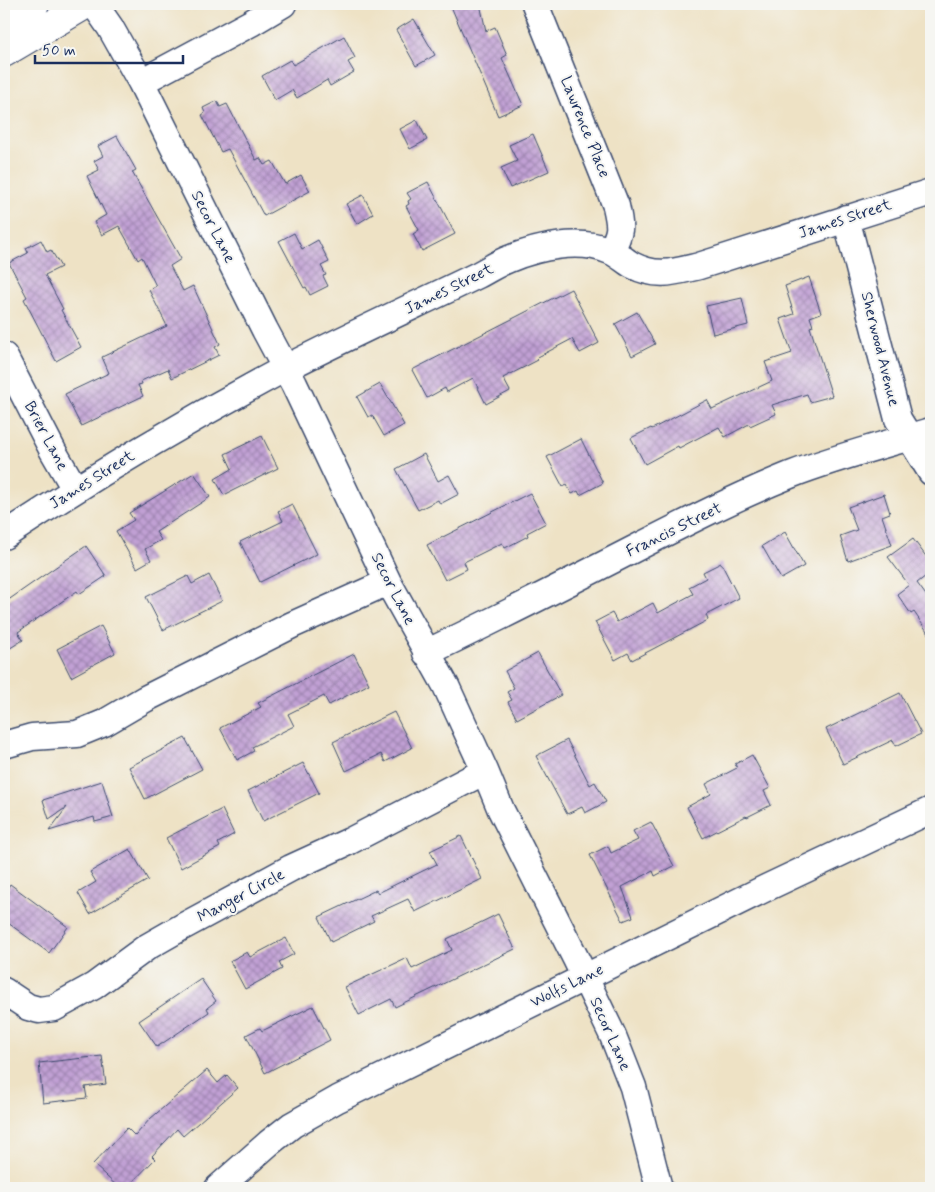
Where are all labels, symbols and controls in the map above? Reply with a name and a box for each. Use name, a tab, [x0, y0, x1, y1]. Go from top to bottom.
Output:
scale bar	[35, 32, 182, 64]
text: 50 m	[42, 41, 76, 61]
street label: Lawrence Place	[555, 73, 615, 181]
street label: Secor Lane	[186, 187, 240, 267]
street label: James Street	[796, 194, 895, 244]
street label: James Street	[401, 258, 497, 320]
street label: Sherwood Avenue	[856, 290, 904, 409]
street label: Brier Lane	[19, 398, 73, 474]
street label: James Street	[46, 445, 139, 514]
street label: Francis Street	[623, 498, 726, 562]
street label: Secor Lane	[366, 549, 420, 629]
street label: Manger Circle	[194, 864, 289, 929]
street label: Wolfs Lane	[527, 959, 607, 1013]
street label: Secor Lane	[584, 994, 636, 1074]

